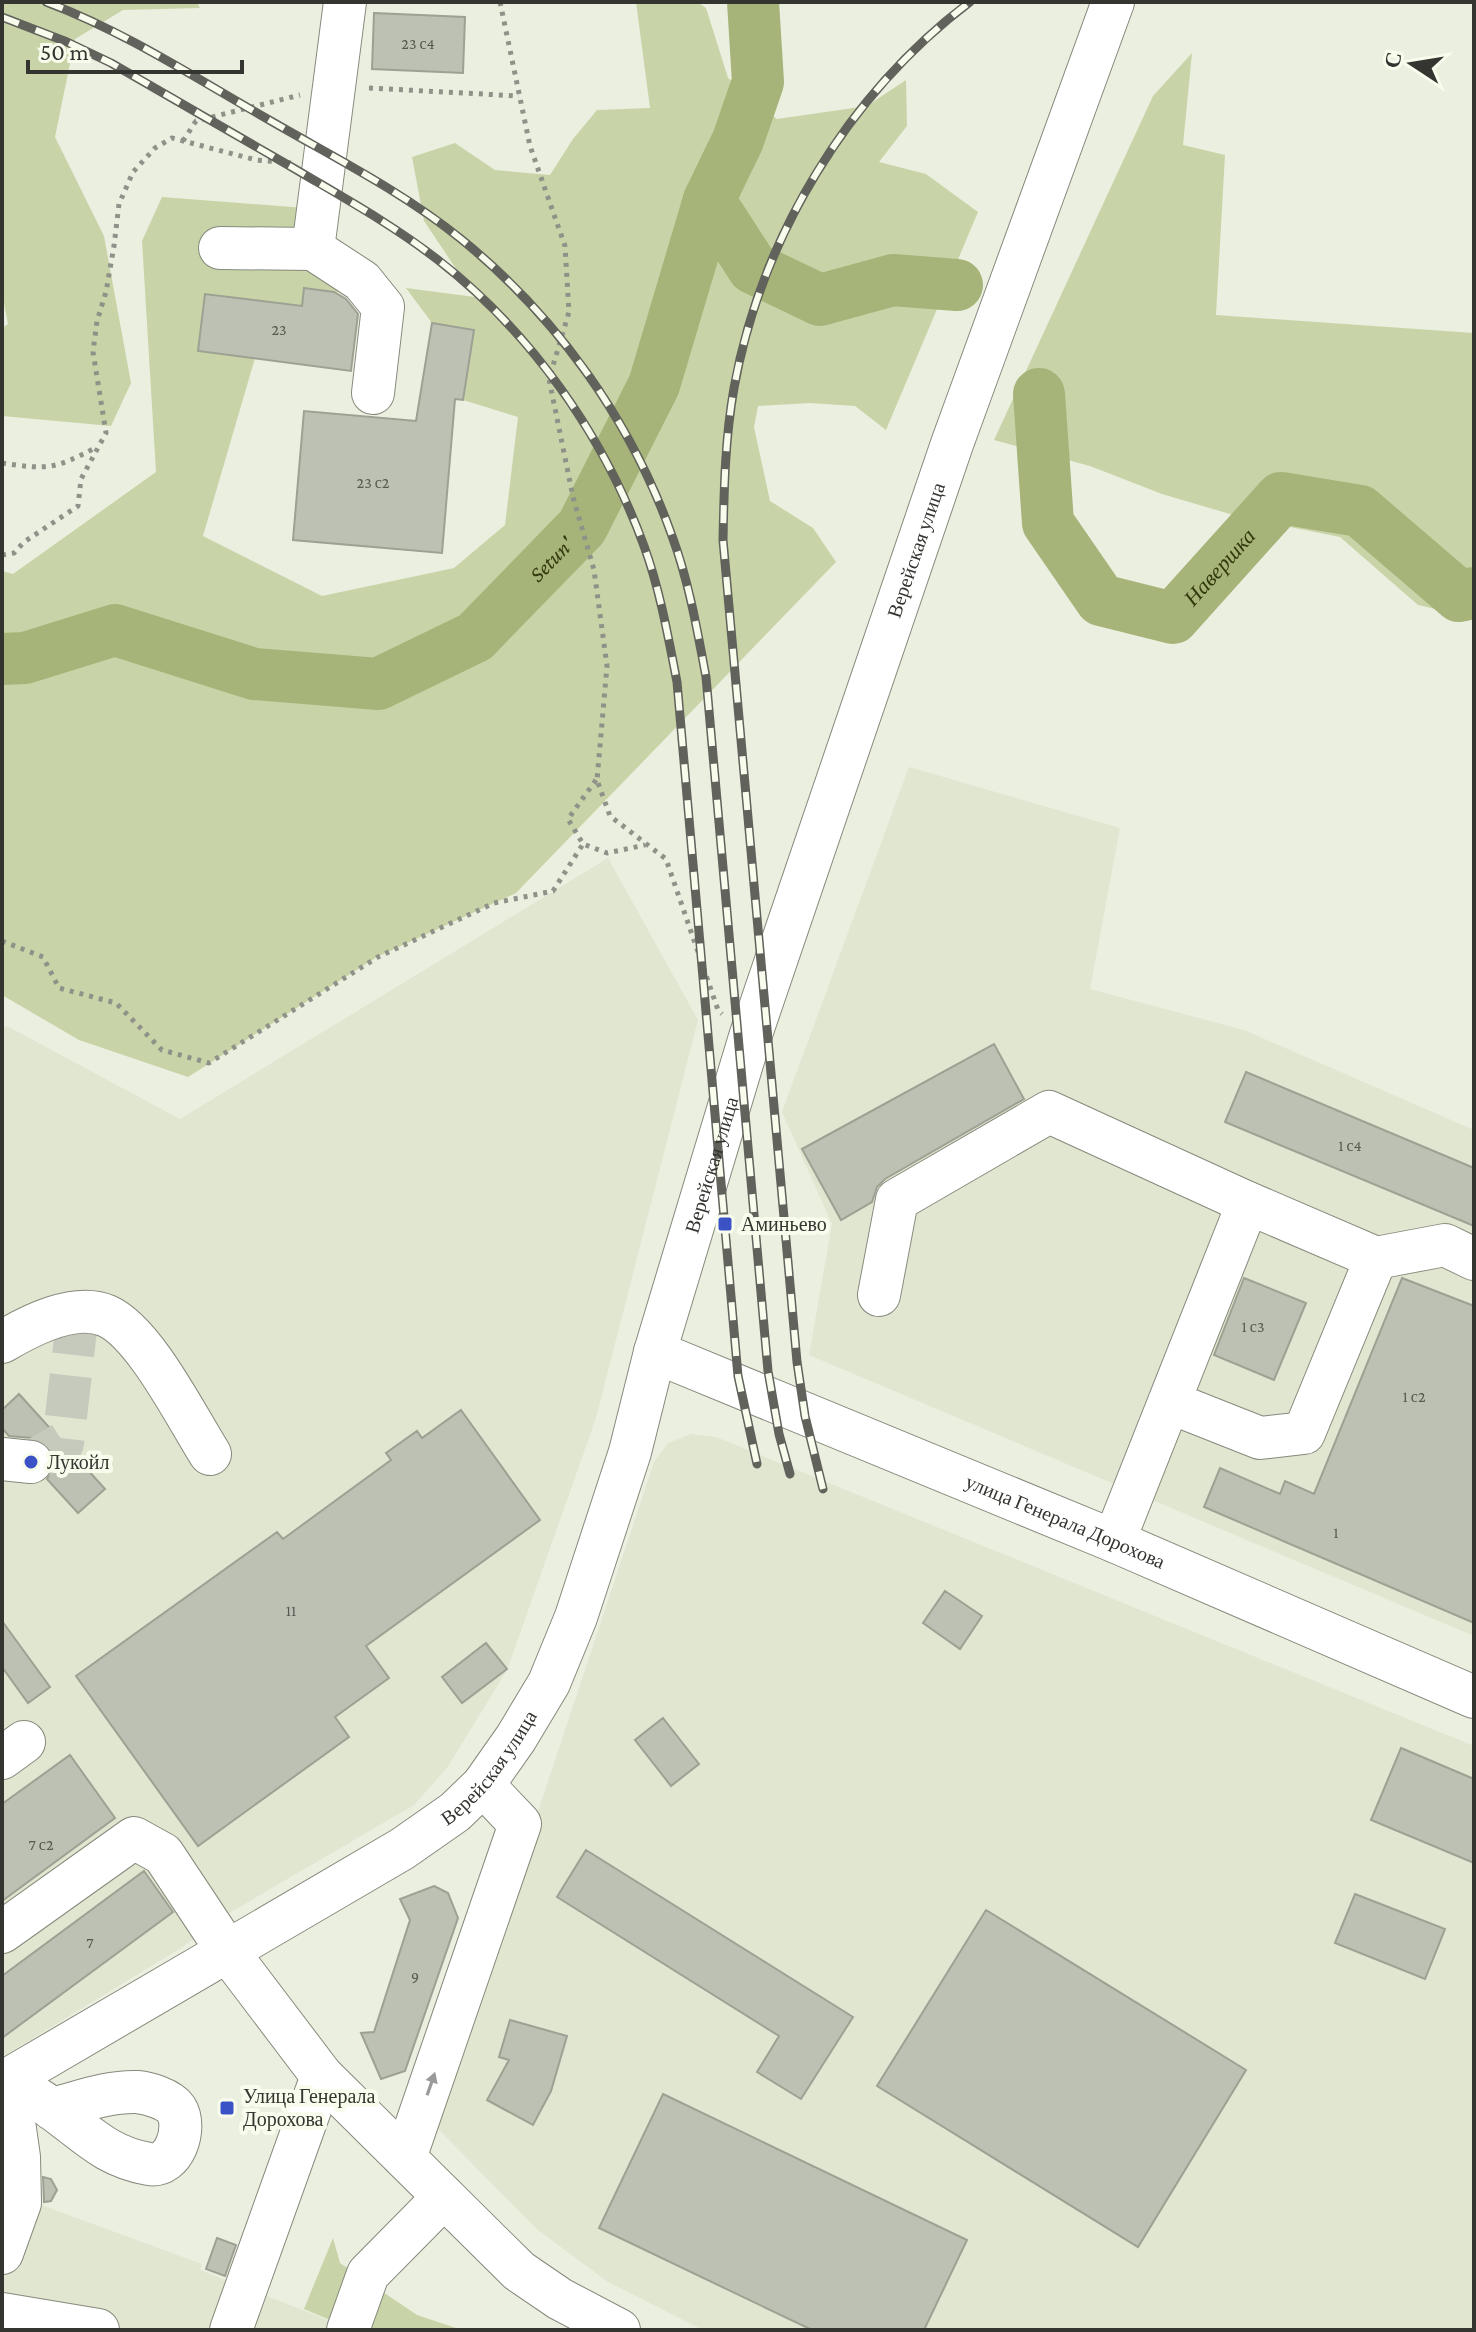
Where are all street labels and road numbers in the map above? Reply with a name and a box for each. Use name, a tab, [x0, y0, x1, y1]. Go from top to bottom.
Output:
street label: Верейская улица	[883, 479, 949, 620]
street label: Верейская улица	[680, 1094, 742, 1236]
street label: улица Генерала Дорохова	[962, 1470, 1169, 1573]
street label: Верейская улица	[437, 1706, 541, 1829]

